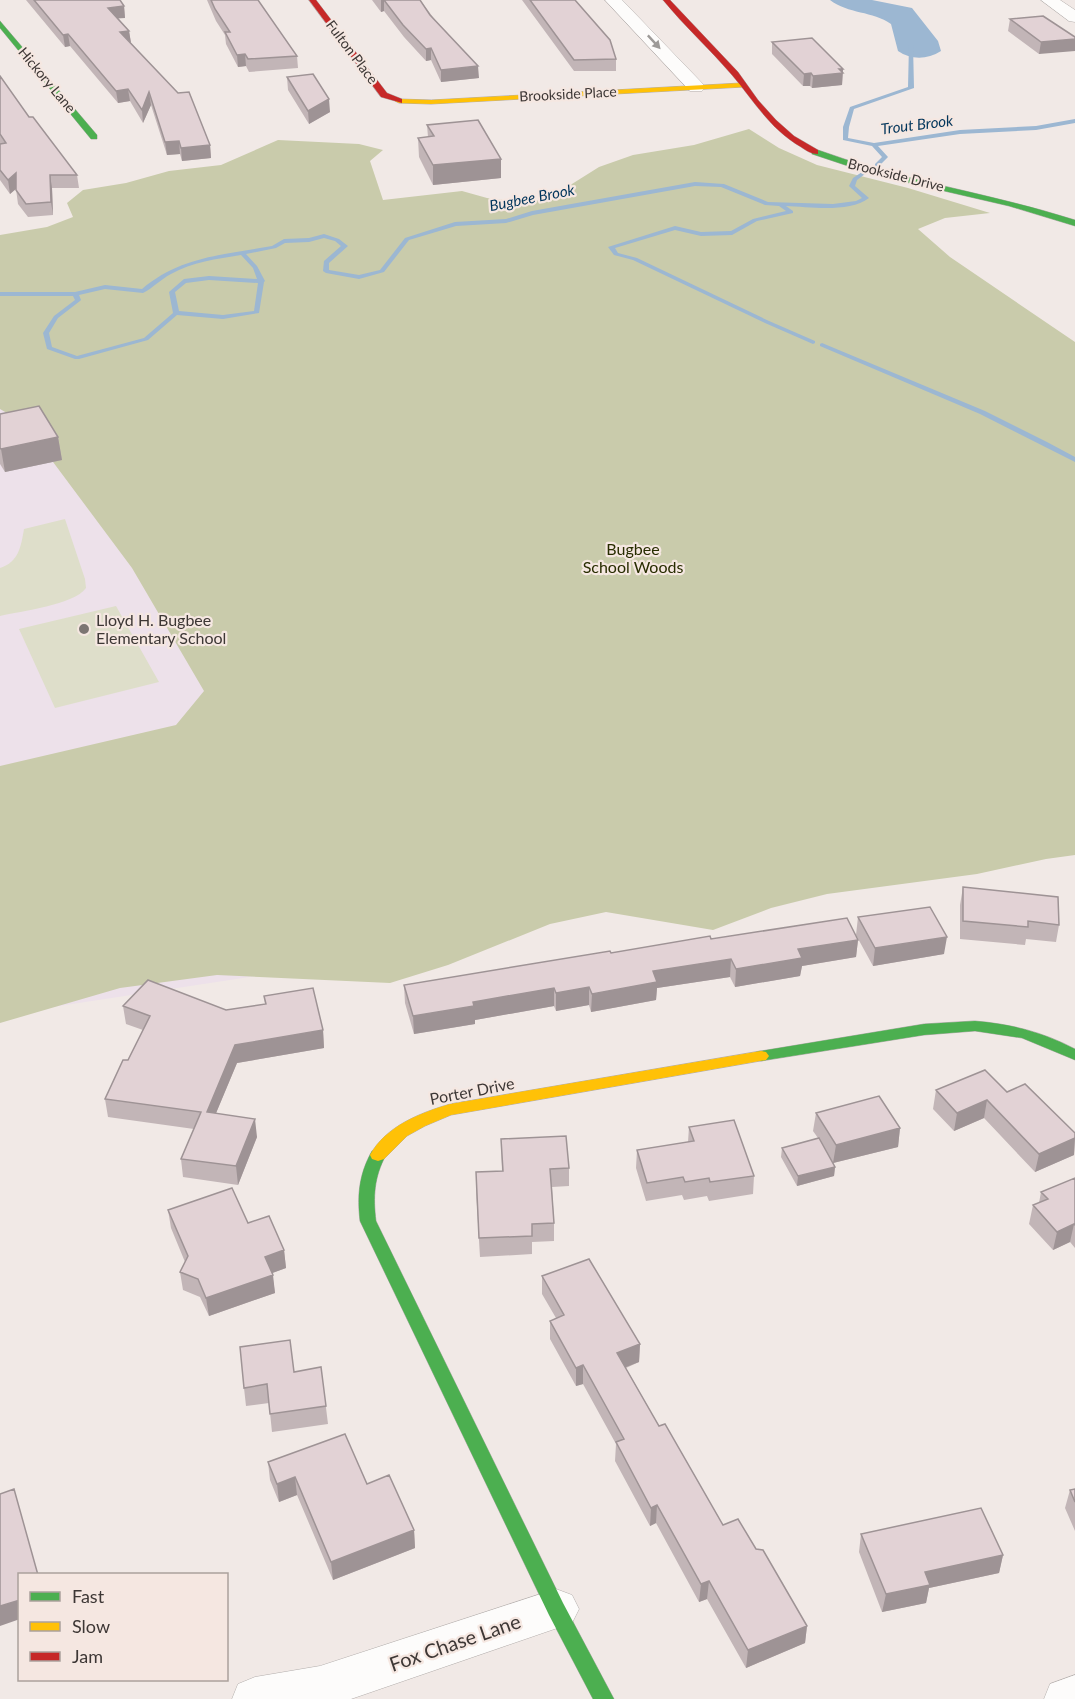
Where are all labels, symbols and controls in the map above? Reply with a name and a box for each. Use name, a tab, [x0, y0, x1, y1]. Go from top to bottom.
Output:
street label: Fulton Place	[323, 16, 382, 87]
one-way arrow	[647, 34, 660, 49]
street label: Hickory Lane	[15, 44, 80, 116]
street label: Brookside Place	[519, 82, 617, 105]
water label: Trout Brook	[880, 111, 955, 137]
street label: Brookside Drive	[846, 154, 946, 195]
water label: Bugbee Brook	[488, 180, 577, 214]
park label: Bugbee School Woods	[583, 539, 683, 576]
place label: Lloyd H. Bugbee Elementary School	[96, 610, 226, 647]
marker: Lloyd H. Bugbee Elementary School	[77, 622, 91, 636]
street label: Porter Drive	[428, 1073, 516, 1108]
legend	[18, 1573, 228, 1681]
text: Fast	[72, 1585, 105, 1607]
street label: Fox Chase Lane	[386, 1608, 523, 1676]
text: Slow	[72, 1615, 110, 1637]
text: Jam	[72, 1645, 103, 1667]

